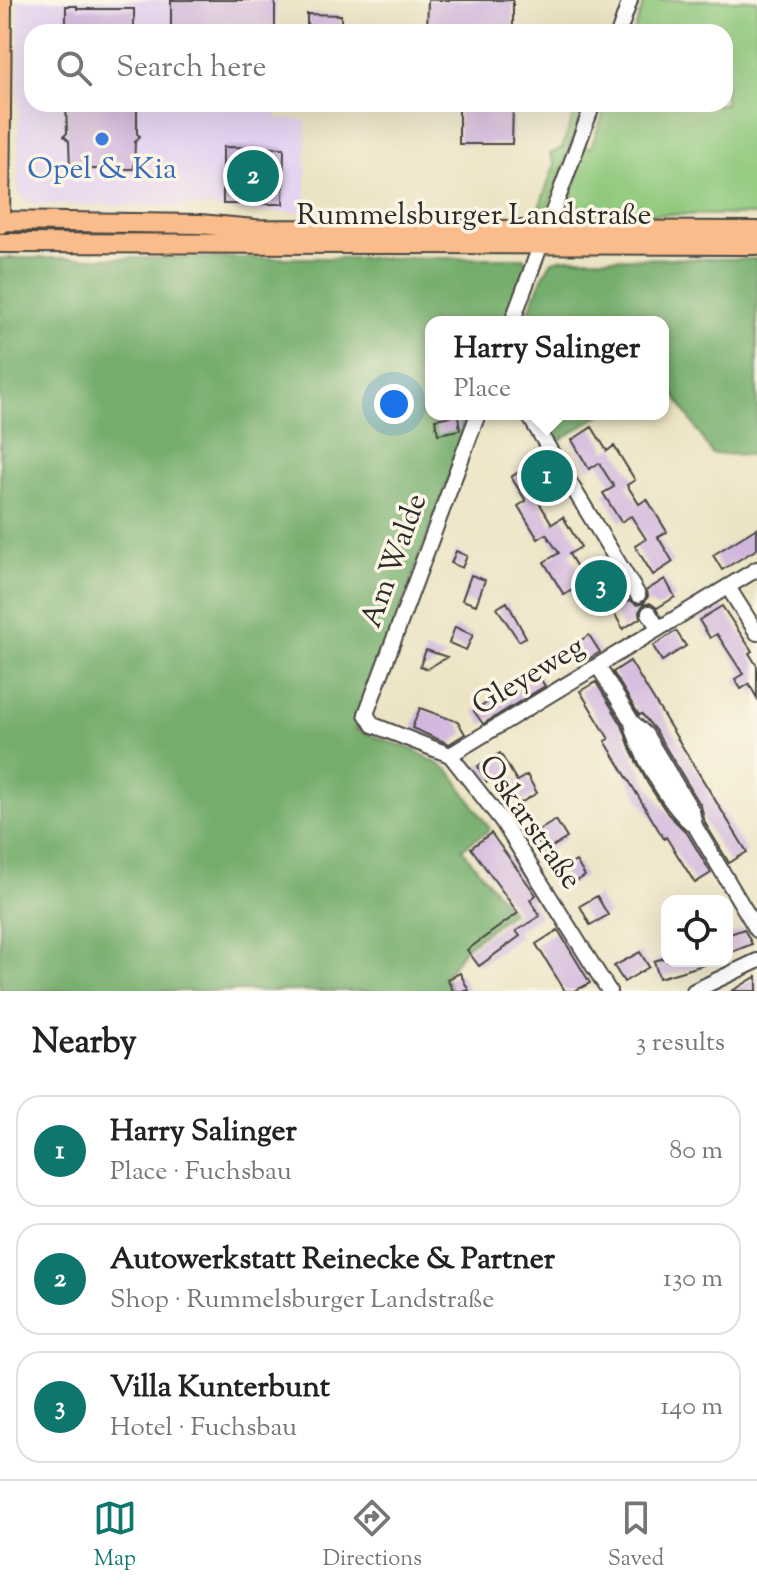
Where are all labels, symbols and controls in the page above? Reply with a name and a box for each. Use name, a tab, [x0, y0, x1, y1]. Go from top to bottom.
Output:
search box	[24, 24, 733, 112]
icon: search	[52, 46, 96, 90]
text: Search here	[116, 47, 266, 90]
marker: Opel & Kia	[93, 130, 111, 148]
pin: 2	[227, 146, 279, 206]
place label: Opel & Kia	[27, 149, 177, 192]
street label: Rummelsburger Landstraße	[296, 195, 652, 238]
popup	[425, 316, 669, 420]
text: Harry Salinger	[454, 328, 640, 371]
text: Place	[454, 371, 511, 408]
your location	[374, 384, 414, 424]
pin: 1	[521, 446, 573, 506]
street label: Am Walde	[351, 488, 439, 634]
pin: 3	[575, 556, 627, 616]
street label: Gleyeweg	[465, 627, 593, 727]
street label: Oskarstraße	[467, 747, 591, 899]
map controls	[661, 895, 733, 967]
button: locate	[661, 895, 733, 967]
text: Nearby	[32, 1019, 137, 1068]
text: 3 results	[636, 1025, 725, 1062]
text: Harry Salinger	[110, 1111, 297, 1154]
text: 1	[56, 1133, 64, 1170]
text: 80 m	[669, 1133, 723, 1170]
text: Place · Fuchsbau	[110, 1154, 292, 1191]
text: Autowerkstatt Reinecke & Partner	[110, 1239, 555, 1282]
text: 2	[54, 1261, 66, 1298]
text: 130 m	[663, 1261, 723, 1298]
text: Shop · Rummelsburger Landstraße	[110, 1282, 494, 1319]
text: Villa Kunterbunt	[110, 1367, 330, 1410]
text: 3	[55, 1389, 65, 1426]
text: 140 m	[660, 1389, 723, 1426]
text: Hotel · Fuchsbau	[110, 1410, 297, 1447]
tab: Map	[93, 1496, 137, 1576]
tab: Directions	[323, 1496, 422, 1576]
tab: Saved	[608, 1496, 664, 1576]

